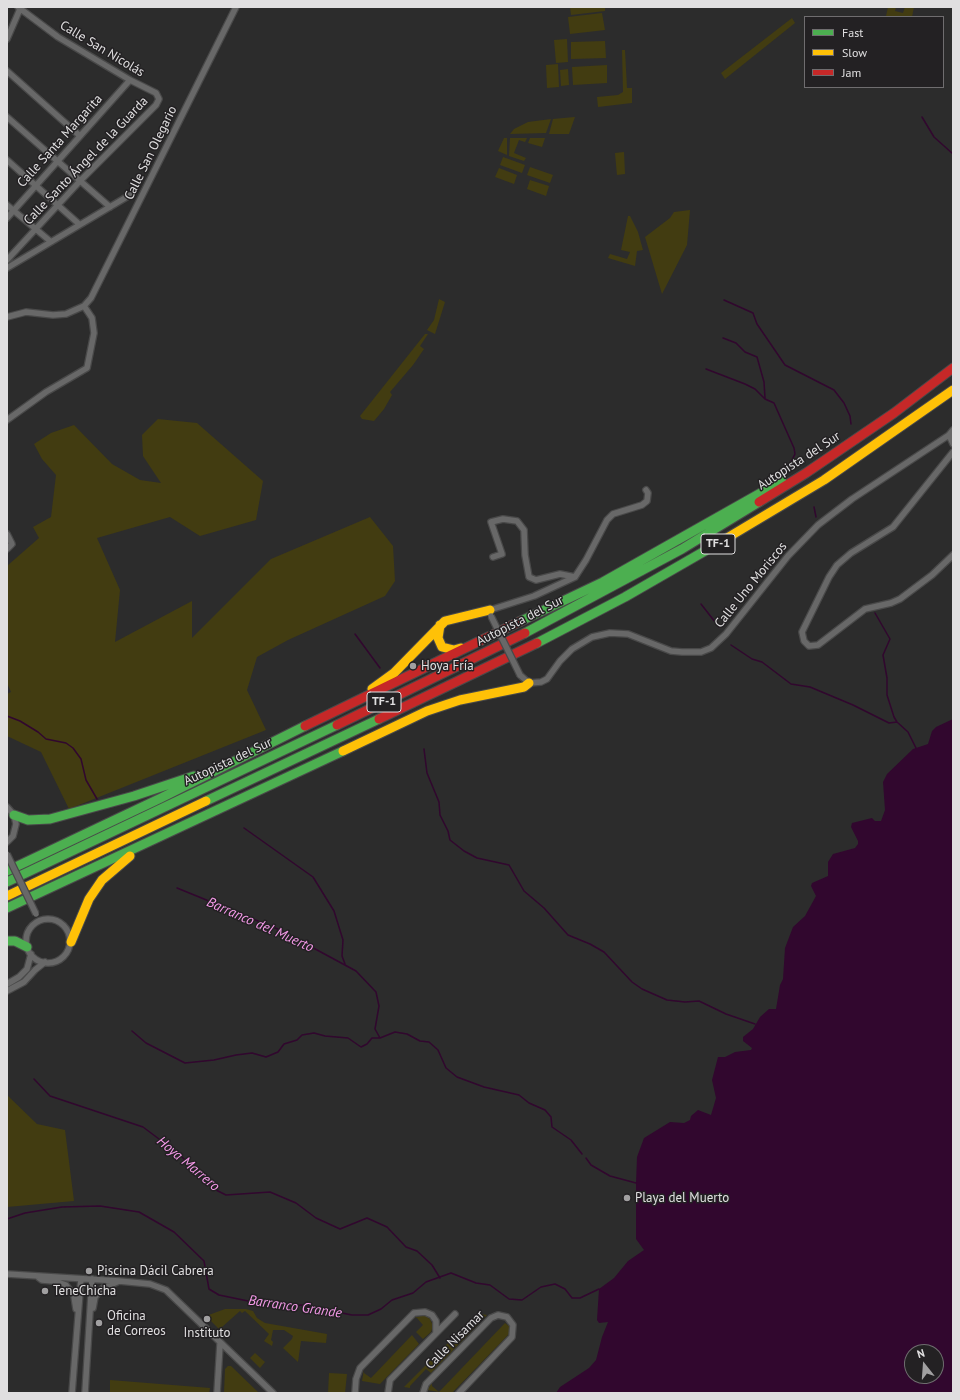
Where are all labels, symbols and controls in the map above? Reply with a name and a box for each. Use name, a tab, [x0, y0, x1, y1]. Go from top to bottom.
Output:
legend	[804, 16, 944, 88]
street label: Calle San Nicolás	[57, 18, 147, 80]
text: Fast	[842, 25, 863, 40]
text: Slow	[842, 45, 867, 60]
text: Jam	[842, 65, 861, 80]
street label: Calle Santa Margarita	[14, 91, 106, 191]
street label: Calle Santo Ángel de la Guarda	[21, 94, 151, 228]
street label: Calle San Olegario	[121, 103, 181, 203]
street label: Autopista del Sur	[755, 428, 843, 494]
road number: TF-1	[701, 534, 735, 554]
street label: Calle Uno Moriscos	[712, 539, 790, 631]
street label: Autopista del Sur	[474, 592, 566, 650]
place label: Hoya Fría	[421, 658, 474, 674]
marker: Hoya Fría	[408, 661, 418, 671]
road number: TF-1	[367, 692, 401, 712]
street label: Autopista del Sur	[181, 735, 275, 789]
water label: Barranco del Muerto	[204, 894, 316, 956]
water label: Hoya Marrero	[153, 1133, 223, 1195]
place label: Playa del Muerto	[635, 1190, 729, 1206]
marker: Playa del Muerto	[622, 1193, 632, 1203]
place label: Piscina Dácil Cabrera	[97, 1263, 214, 1279]
marker: Piscina Dácil Cabrera	[84, 1266, 94, 1276]
place label: TeneChicha	[53, 1283, 116, 1299]
marker: TeneChicha	[40, 1286, 50, 1296]
water label: Barranco Grande	[247, 1292, 343, 1322]
street label: Calle Nisamar	[422, 1307, 488, 1373]
place label: Oficina de Correos	[107, 1308, 166, 1339]
marker: Instituto	[202, 1314, 212, 1324]
marker: Oficina de Correos	[94, 1318, 104, 1328]
place label: Instituto	[184, 1325, 230, 1341]
north arrow	[904, 1344, 944, 1384]
text: N	[915, 1346, 926, 1361]

